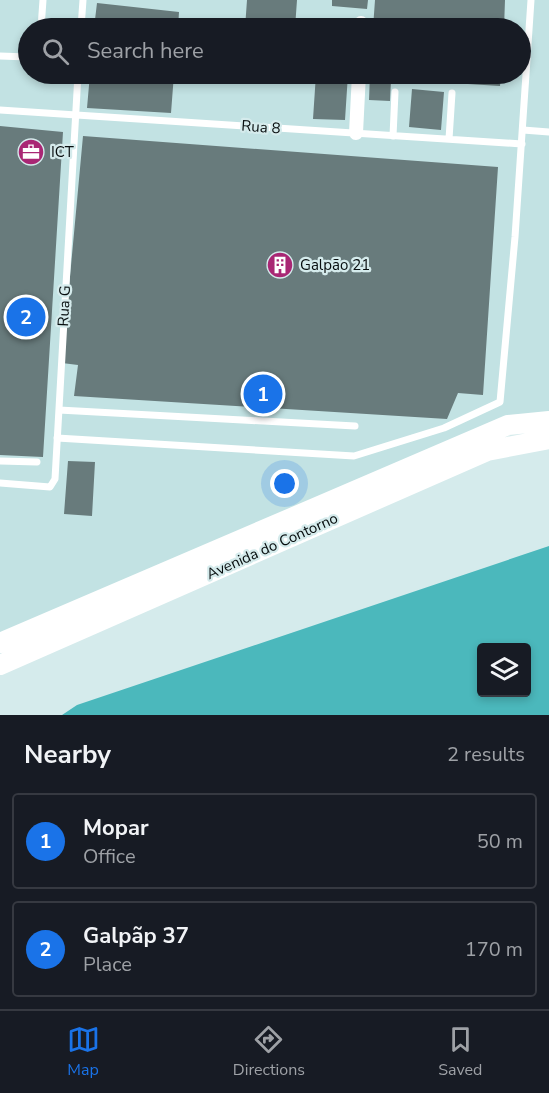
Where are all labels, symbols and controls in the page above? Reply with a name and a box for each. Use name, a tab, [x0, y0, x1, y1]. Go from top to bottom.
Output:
search box	[18, 18, 531, 84]
icon: search	[39, 35, 72, 68]
text: Search here	[87, 36, 204, 66]
street label: Rua 8	[241, 116, 281, 138]
office icon: ICT	[16, 137, 46, 167]
place label: ICT	[51, 142, 74, 162]
building icon: Galpão 21	[265, 250, 295, 280]
place label: Galpão 21	[300, 255, 370, 275]
street label: Rua G	[53, 285, 75, 327]
pin: 2	[6, 294, 46, 340]
pin: 1	[244, 372, 282, 416]
your location	[270, 469, 299, 498]
street label: Avenida do Contorno	[203, 508, 341, 584]
map controls	[477, 643, 531, 697]
button: layers	[477, 643, 531, 697]
text: Nearby	[24, 737, 111, 772]
text: 2 results	[447, 741, 525, 768]
text: Mopar	[83, 813, 149, 843]
text: 1	[40, 828, 52, 855]
text: 50 m	[477, 828, 523, 855]
text: Office	[83, 843, 136, 870]
text: Galpãp 37	[83, 921, 189, 951]
text: 2	[40, 936, 52, 963]
text: 170 m	[465, 936, 523, 963]
text: Place	[83, 951, 132, 978]
tab: Map	[67, 1023, 100, 1081]
tab: Directions	[233, 1023, 305, 1081]
tab: Saved	[438, 1023, 482, 1081]

